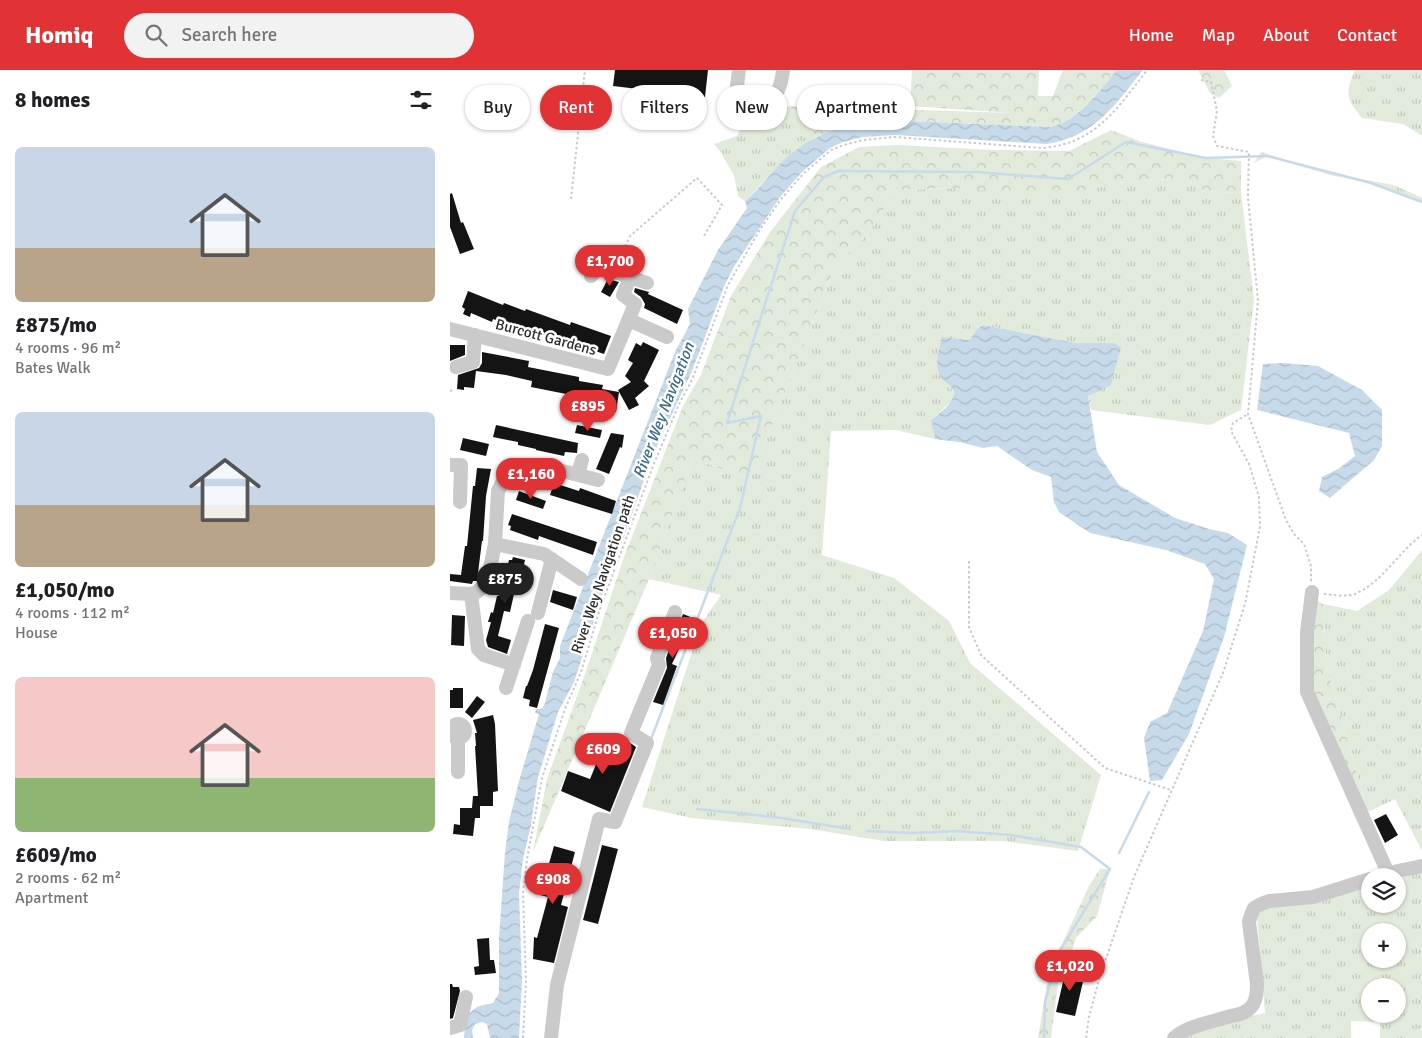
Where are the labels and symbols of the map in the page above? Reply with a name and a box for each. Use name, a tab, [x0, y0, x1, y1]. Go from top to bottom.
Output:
pin: £1,700	[569, 244, 651, 287]
street label: Burcott Gardens	[494, 315, 599, 359]
water label: River Wey Navigation	[629, 339, 699, 481]
pin: £895	[558, 390, 618, 432]
pin: £1,160	[490, 458, 572, 500]
street label: River Wey Navigation path	[567, 492, 639, 656]
pin: £875	[475, 562, 535, 605]
pin: £1,050	[632, 616, 714, 659]
pin: £609	[573, 732, 633, 775]
pin: £908	[523, 862, 583, 905]
pin: £1,020	[1029, 950, 1111, 992]

